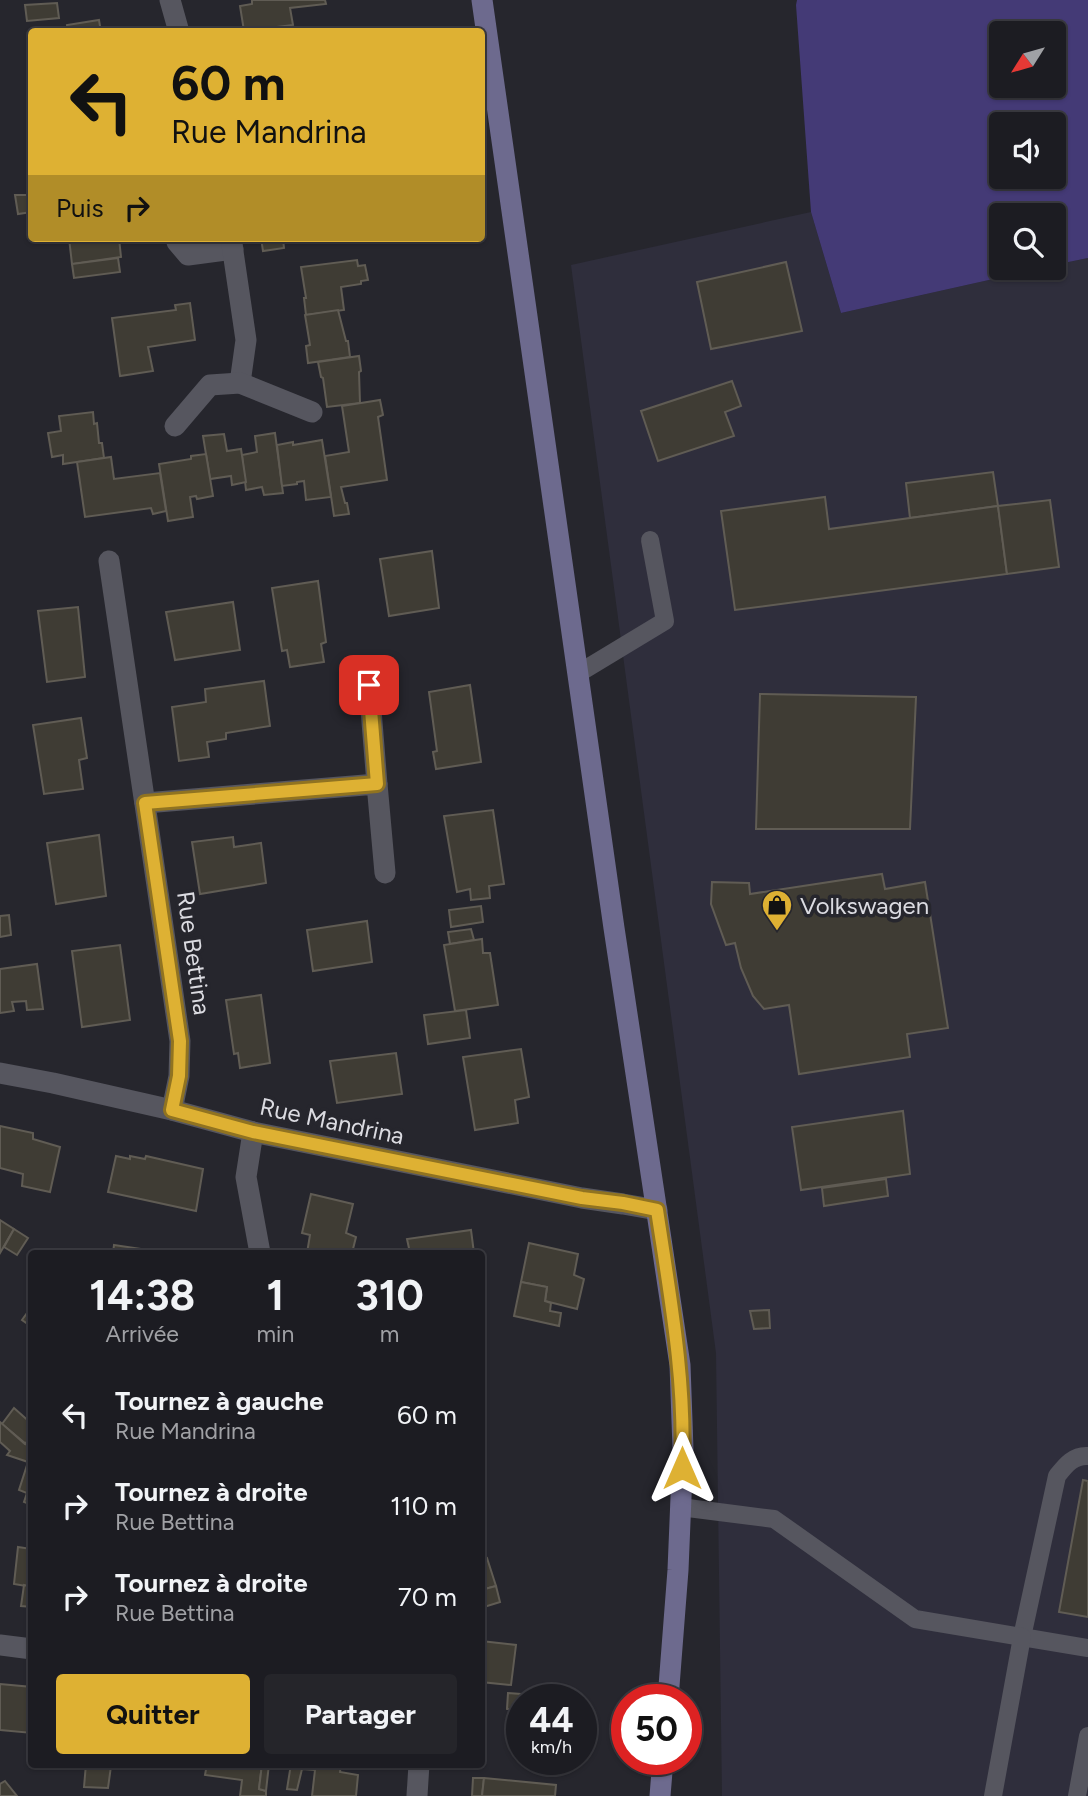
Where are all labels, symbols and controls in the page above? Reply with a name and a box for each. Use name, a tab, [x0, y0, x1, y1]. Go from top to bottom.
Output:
north arrow	[989, 21, 1066, 98]
map controls	[989, 21, 1066, 280]
text: 60 m	[171, 53, 286, 112]
icon: left	[56, 56, 147, 147]
button: sound	[989, 112, 1066, 189]
text: Rue Mandrina	[171, 113, 367, 151]
icon: right	[118, 189, 156, 227]
text: Puis	[56, 192, 104, 224]
button: search	[989, 203, 1066, 280]
pin	[339, 655, 399, 715]
icon: arrive	[350, 666, 388, 704]
shop icon: Volkswagen	[760, 888, 794, 932]
street label: Rue Bettina	[171, 889, 217, 1017]
place label: Volkswagen	[800, 891, 929, 920]
street label: Rue Mandrina	[257, 1092, 407, 1150]
text: 14:38	[89, 1270, 195, 1321]
text: 1	[266, 1270, 284, 1321]
text: 310	[355, 1270, 424, 1321]
text: Arrivée	[106, 1320, 179, 1348]
text: min	[256, 1320, 294, 1348]
text: m	[380, 1320, 399, 1348]
text: Tournez à gauche	[115, 1385, 324, 1417]
icon: left	[56, 1396, 94, 1434]
text: 60 m	[397, 1399, 457, 1431]
text: Rue Mandrina	[115, 1417, 256, 1445]
position arrow	[645, 1431, 719, 1505]
text: Tournez à droite	[115, 1476, 308, 1508]
icon: right	[56, 1487, 94, 1525]
text: 110 m	[390, 1490, 457, 1522]
text: Rue Bettina	[115, 1508, 234, 1536]
text: Tournez à droite	[115, 1567, 308, 1599]
icon: right	[56, 1578, 94, 1616]
text: 70 m	[398, 1581, 457, 1613]
text: Rue Bettina	[115, 1599, 234, 1627]
button: Quitter	[56, 1674, 250, 1754]
button: Partager	[264, 1674, 457, 1754]
speed limit sign: 50	[611, 1684, 702, 1775]
text: 44	[529, 1699, 574, 1741]
text: km/h	[531, 1736, 572, 1758]

